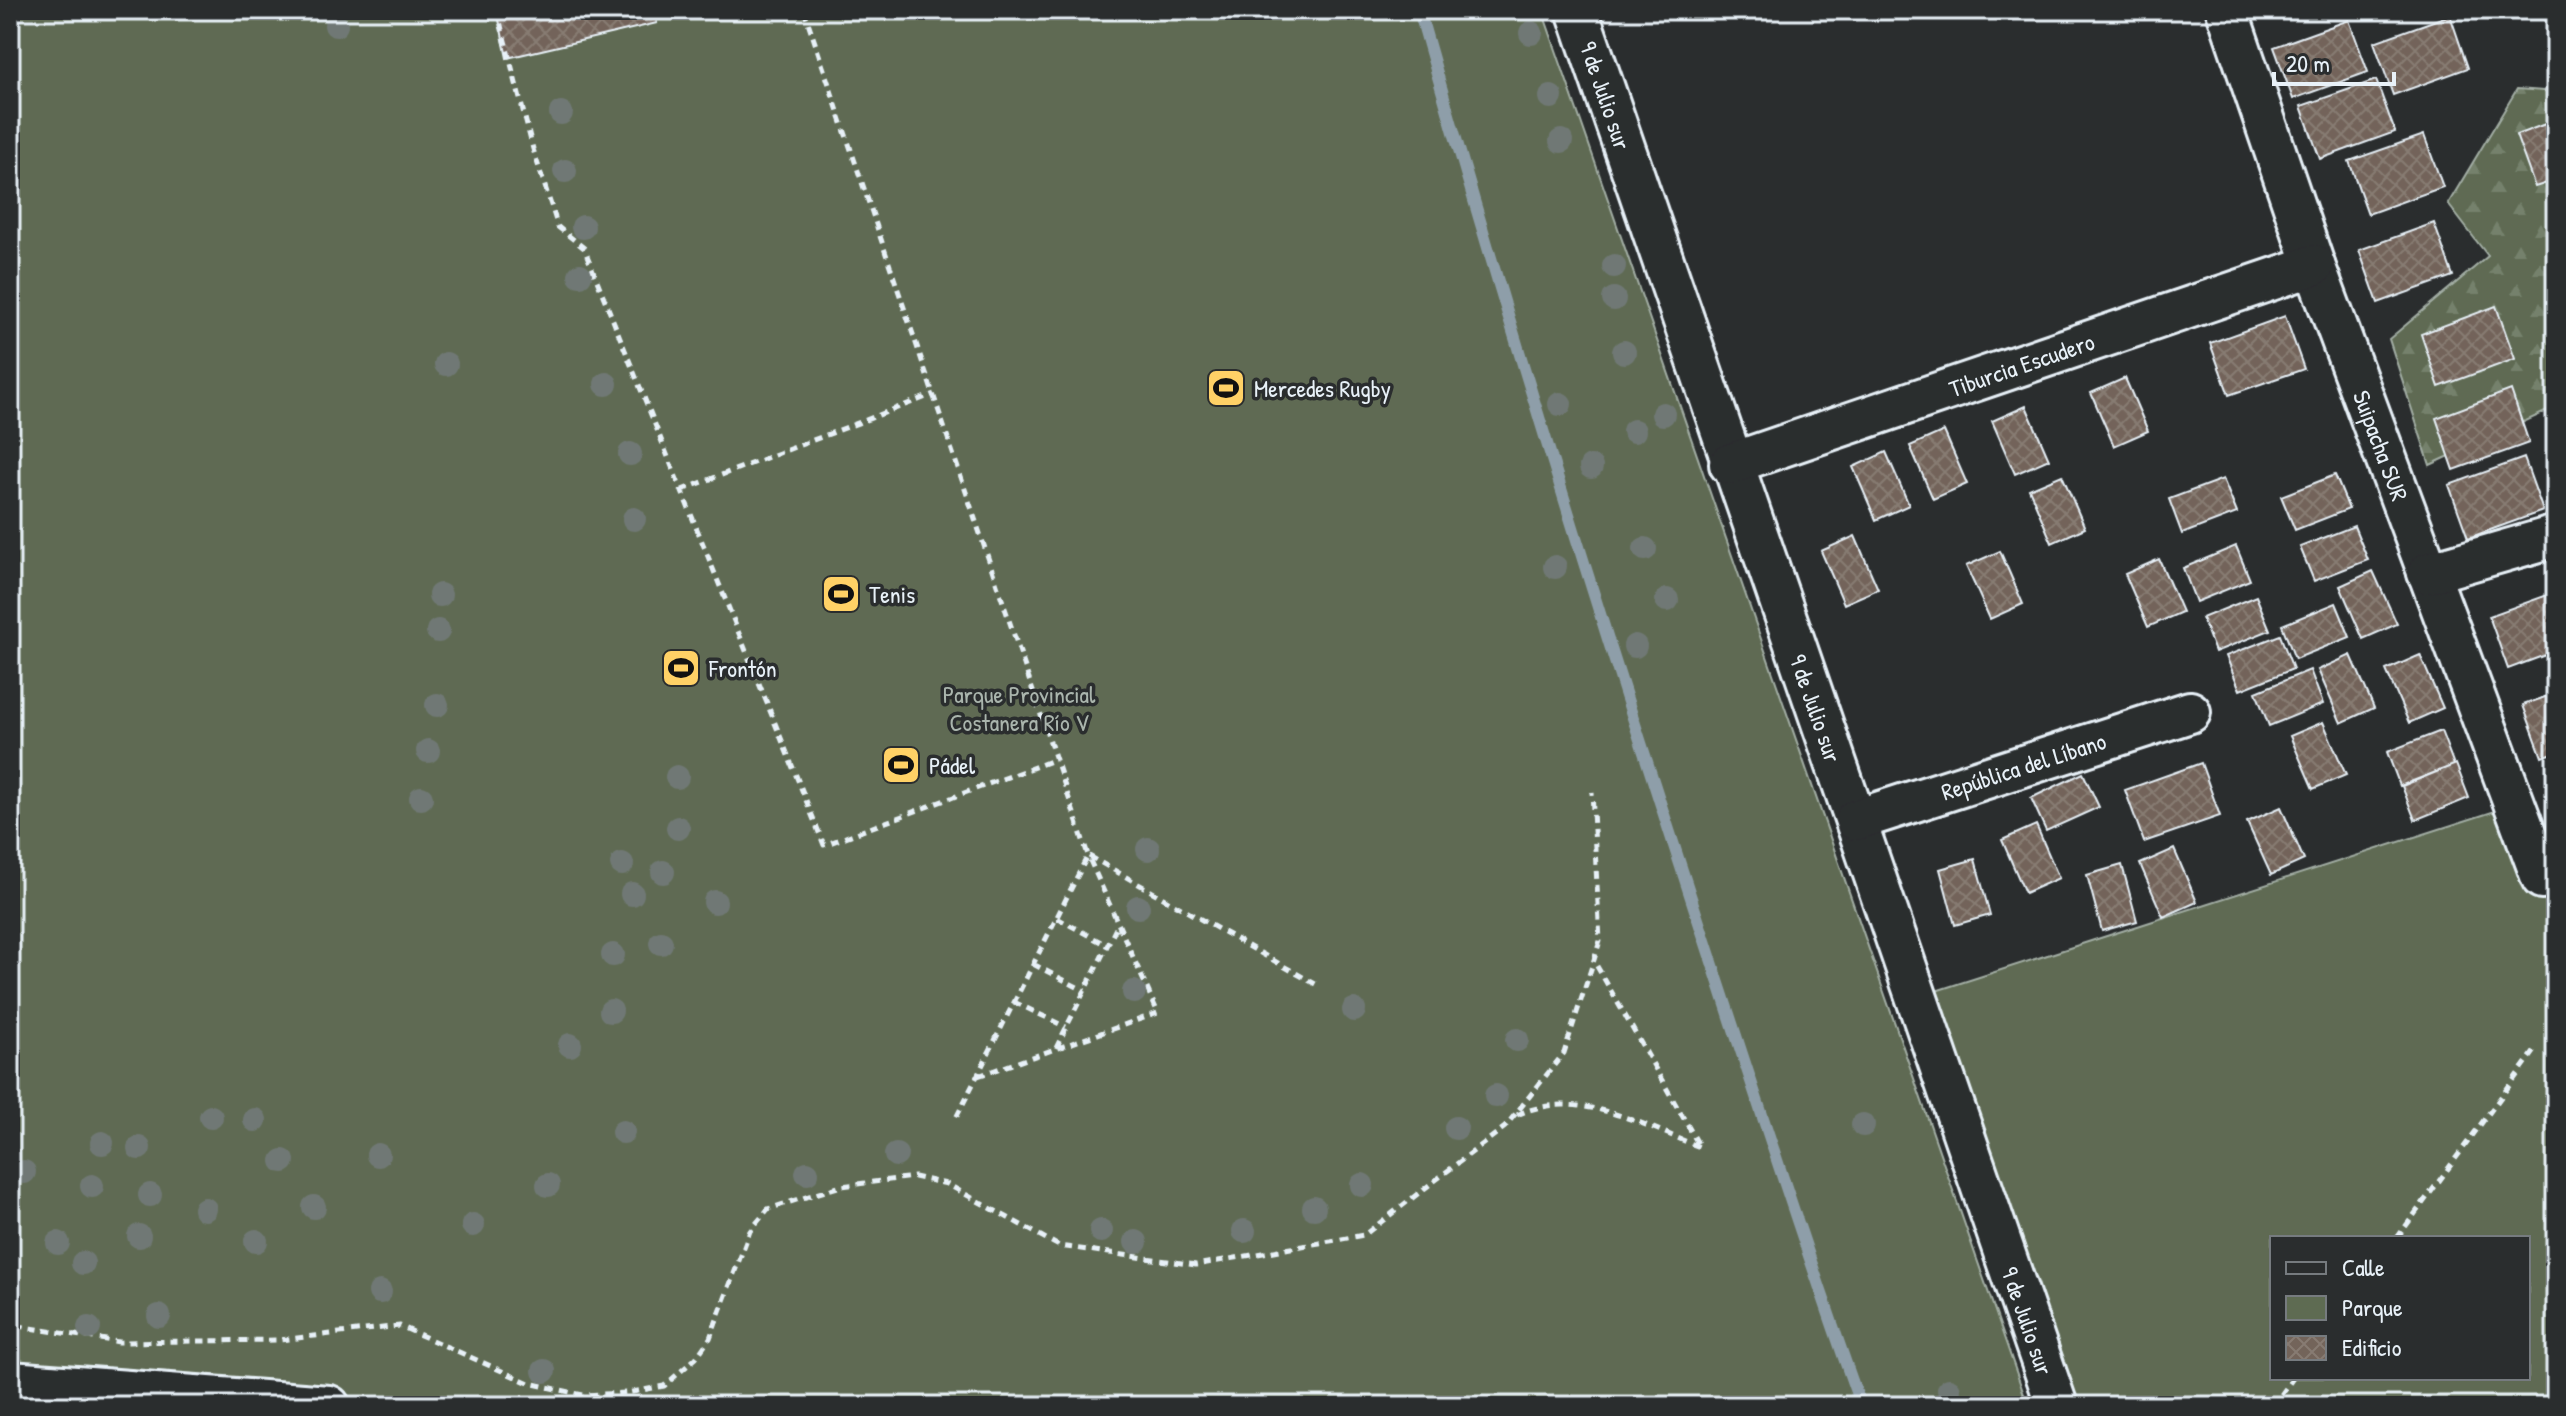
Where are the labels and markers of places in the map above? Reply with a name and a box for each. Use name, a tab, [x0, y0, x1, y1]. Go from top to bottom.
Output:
sports icon: Mercedes Rugby	[1205, 367, 1247, 409]
place label: Mercedes Rugby	[1254, 372, 1391, 404]
sports icon: Tenis	[820, 573, 862, 615]
place label: Tenis	[869, 578, 915, 610]
sports icon: Frontón	[660, 647, 702, 689]
place label: Frontón	[708, 652, 777, 684]
sports icon: Pádel	[880, 744, 922, 786]
place label: Pádel	[929, 749, 976, 781]

